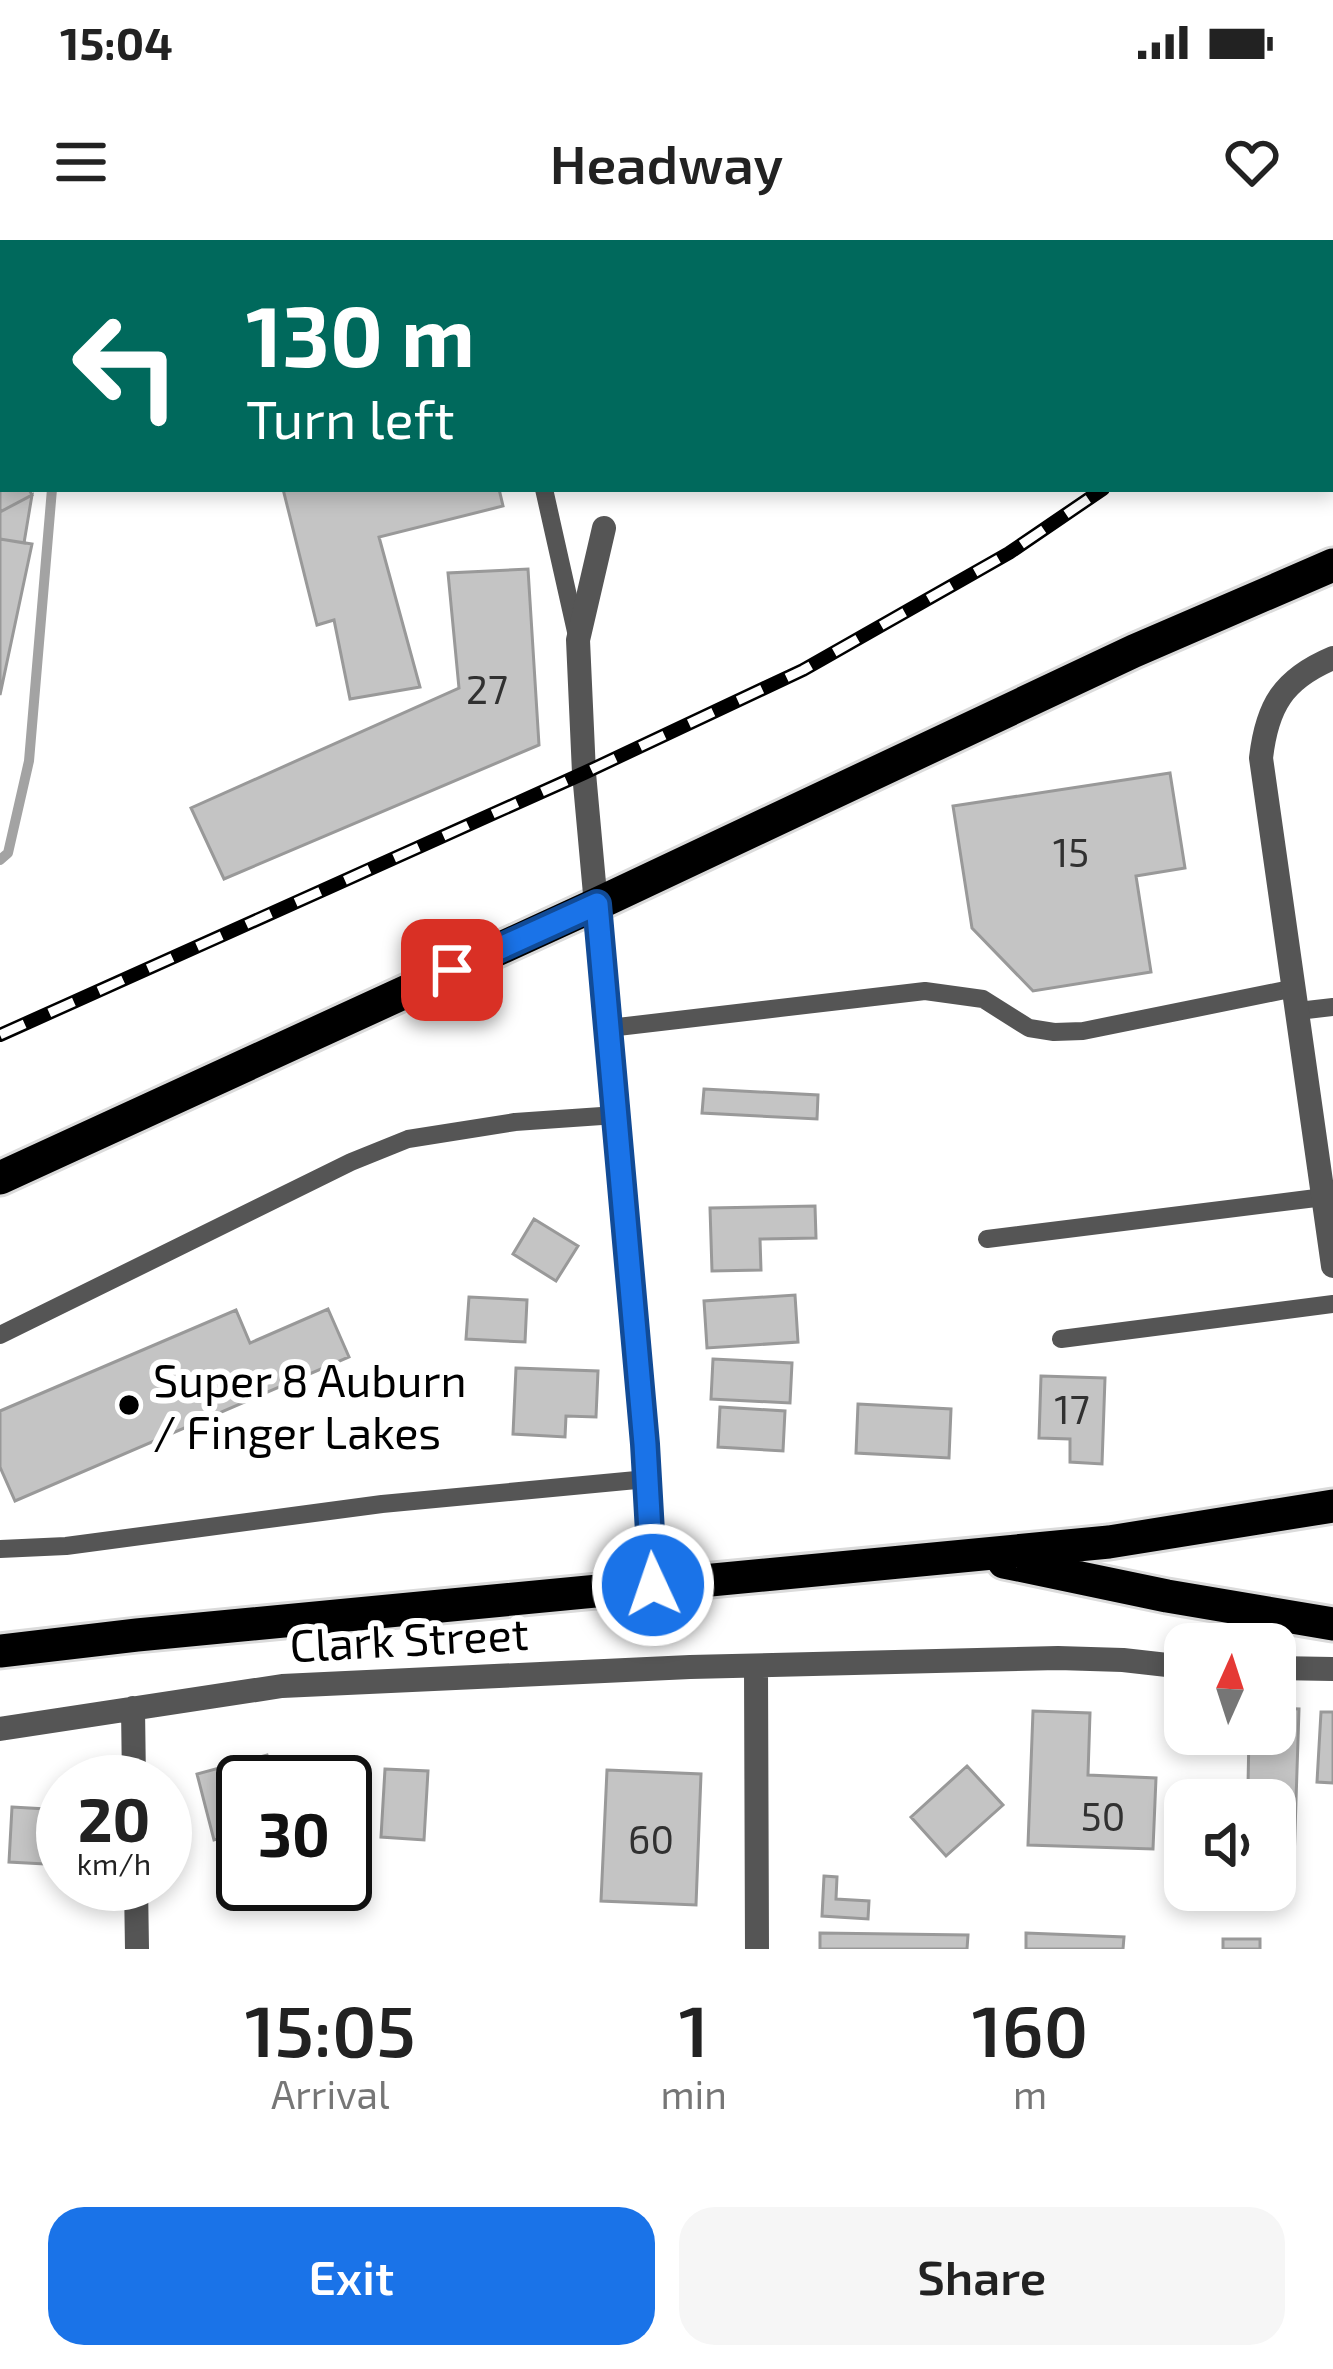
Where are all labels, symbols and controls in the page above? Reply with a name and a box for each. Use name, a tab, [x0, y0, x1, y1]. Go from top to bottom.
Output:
text: 15:04	[60, 15, 173, 69]
icon: menu	[48, 129, 114, 195]
icon: heart	[1219, 129, 1285, 195]
text: Headway	[550, 130, 783, 195]
text: 130 m	[246, 283, 475, 384]
icon: left	[48, 288, 204, 444]
text: Turn left	[246, 385, 455, 450]
house number: 27	[466, 665, 508, 712]
house number: 15	[1053, 828, 1089, 875]
pin	[401, 919, 503, 1021]
icon: arrive	[419, 937, 485, 1003]
place label: Super 8 Auburn / Finger Lakes	[153, 1352, 467, 1458]
house number: 17	[1054, 1385, 1090, 1432]
marker: Super 8 Auburn / Finger Lakes	[116, 1392, 142, 1418]
position arrow	[590, 1522, 716, 1648]
street label: Clark Street	[288, 1605, 530, 1671]
north arrow	[1164, 1623, 1296, 1755]
map controls	[1164, 1623, 1296, 1911]
speed limit sign: 30	[216, 1755, 372, 1911]
button: sound	[1164, 1779, 1296, 1911]
text: 20	[78, 1782, 150, 1854]
house number: 50	[1081, 1792, 1125, 1839]
house number: 60	[628, 1815, 674, 1862]
text: km/h	[77, 1845, 151, 1881]
text: 15:05	[245, 1985, 416, 2071]
text: 1	[679, 1985, 709, 2071]
text: 160	[972, 1985, 1088, 2071]
text: Arrival	[271, 2070, 390, 2117]
text: min	[660, 2070, 727, 2117]
text: m	[1013, 2070, 1047, 2117]
button: Exit	[48, 2207, 655, 2345]
button: Share	[679, 2207, 1285, 2345]

